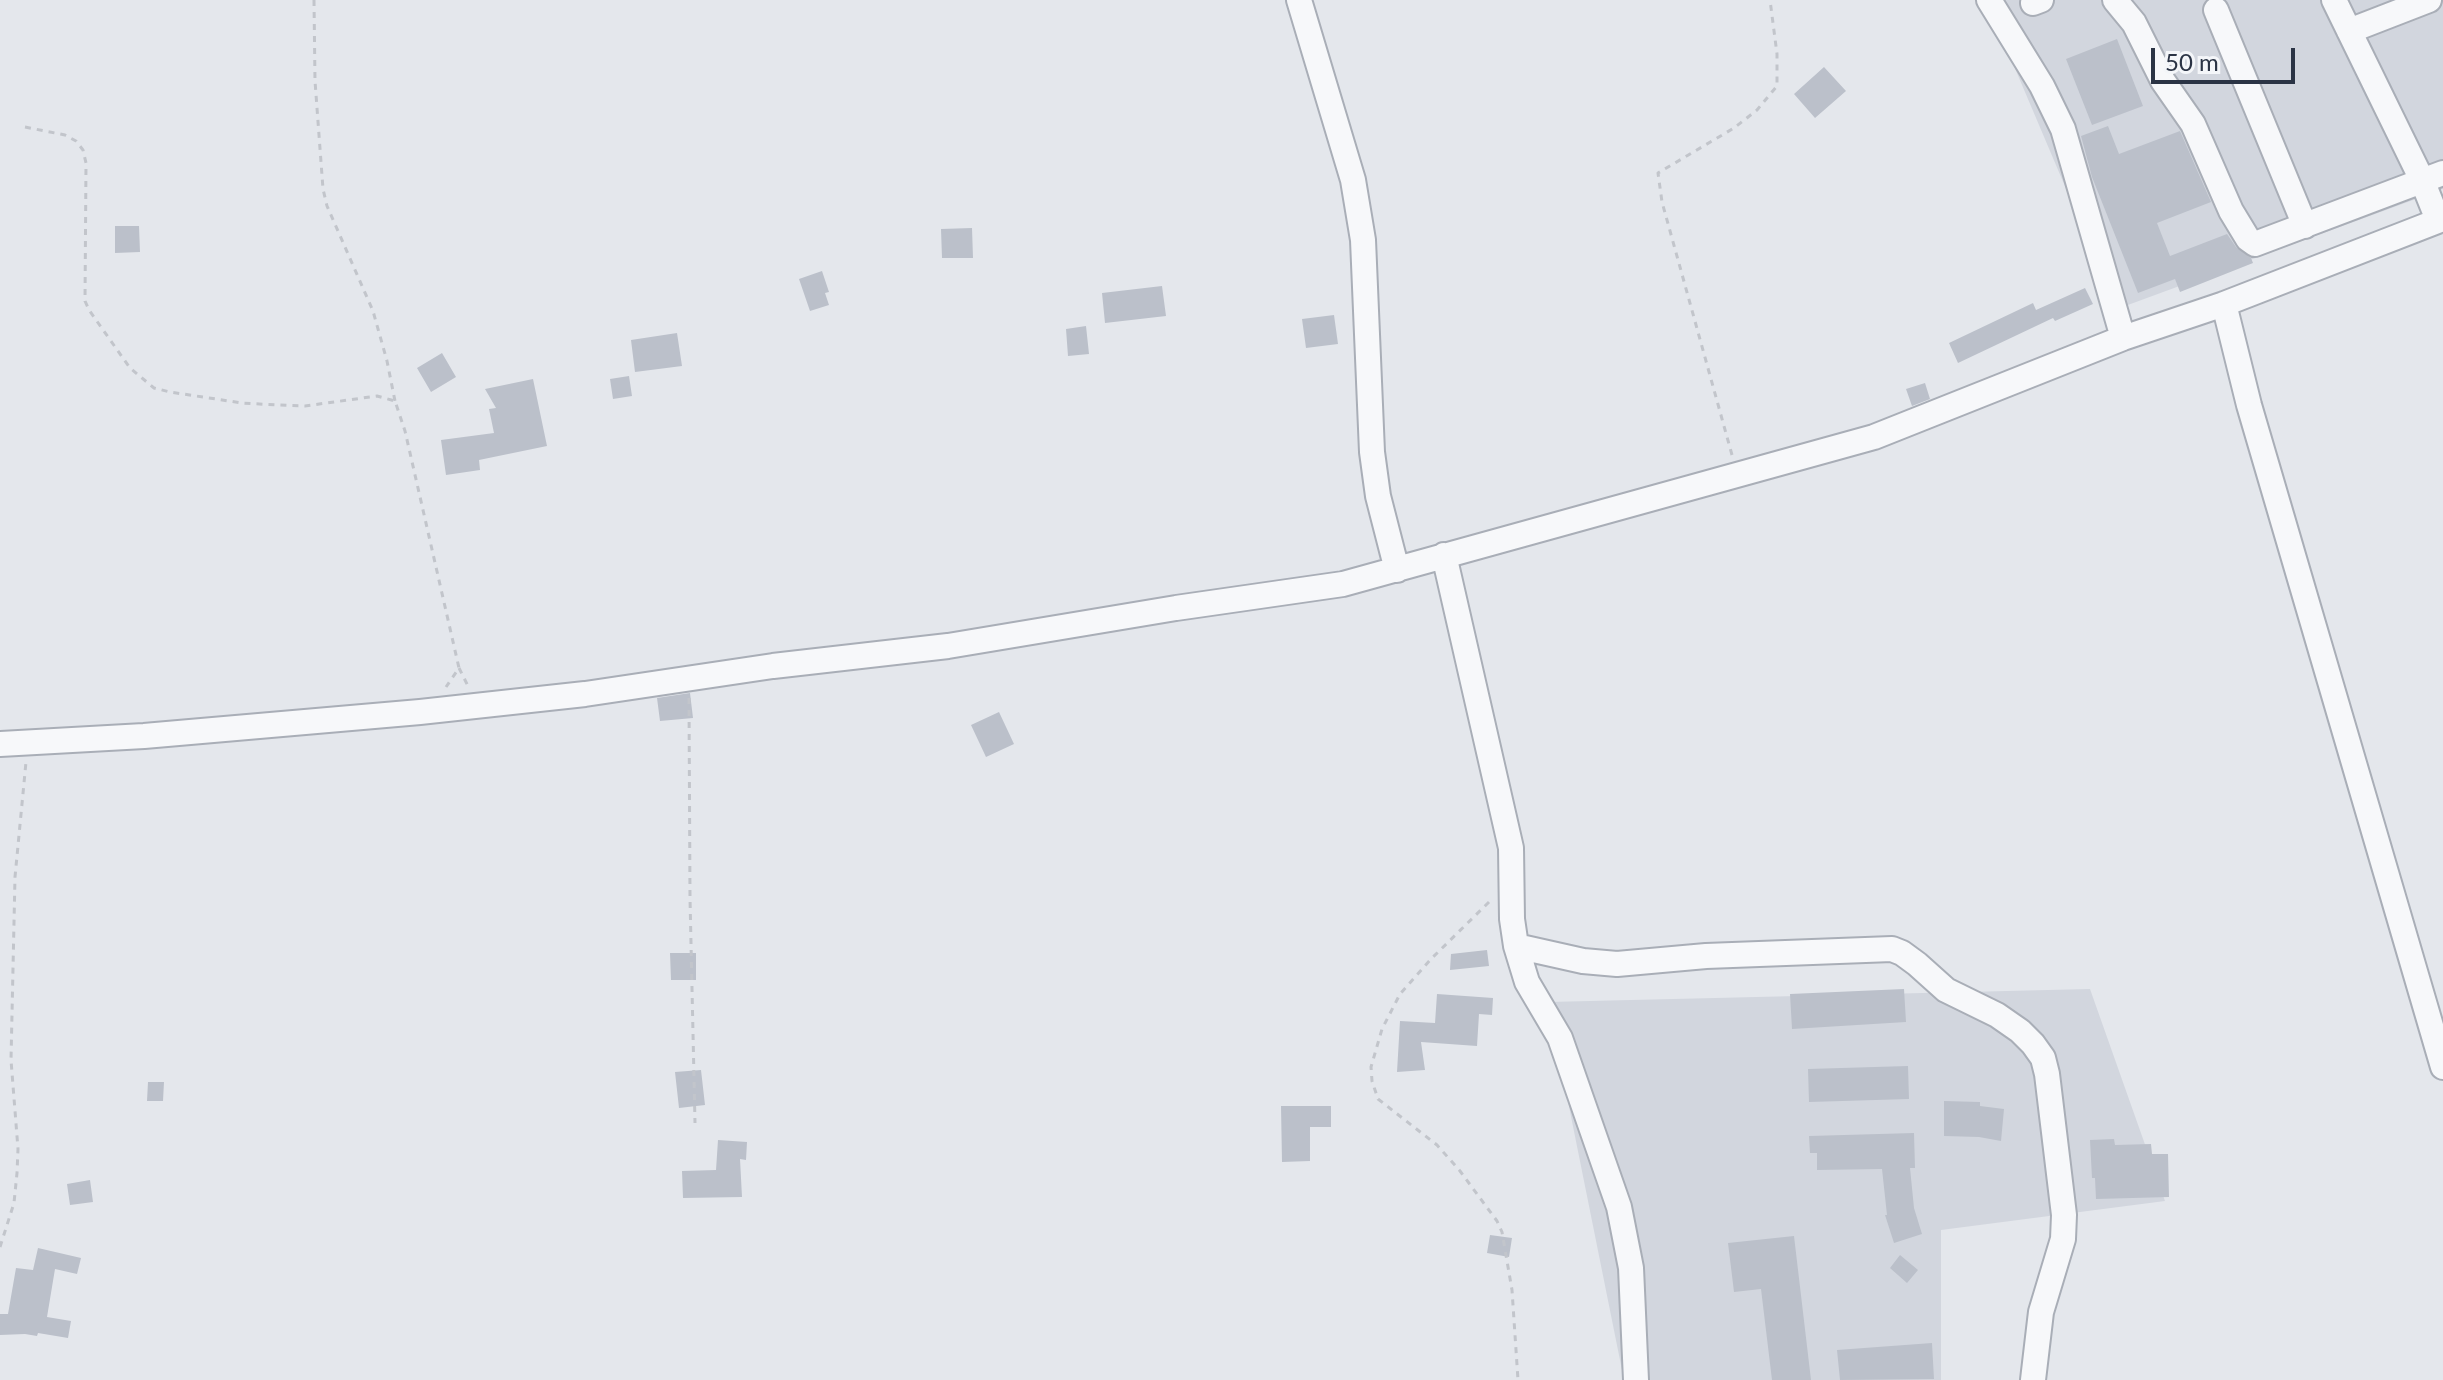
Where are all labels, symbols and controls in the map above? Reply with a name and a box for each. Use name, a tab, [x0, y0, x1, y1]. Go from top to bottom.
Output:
scale bar	[2155, 32, 2299, 82]
text: 50 m	[2165, 47, 2219, 76]

